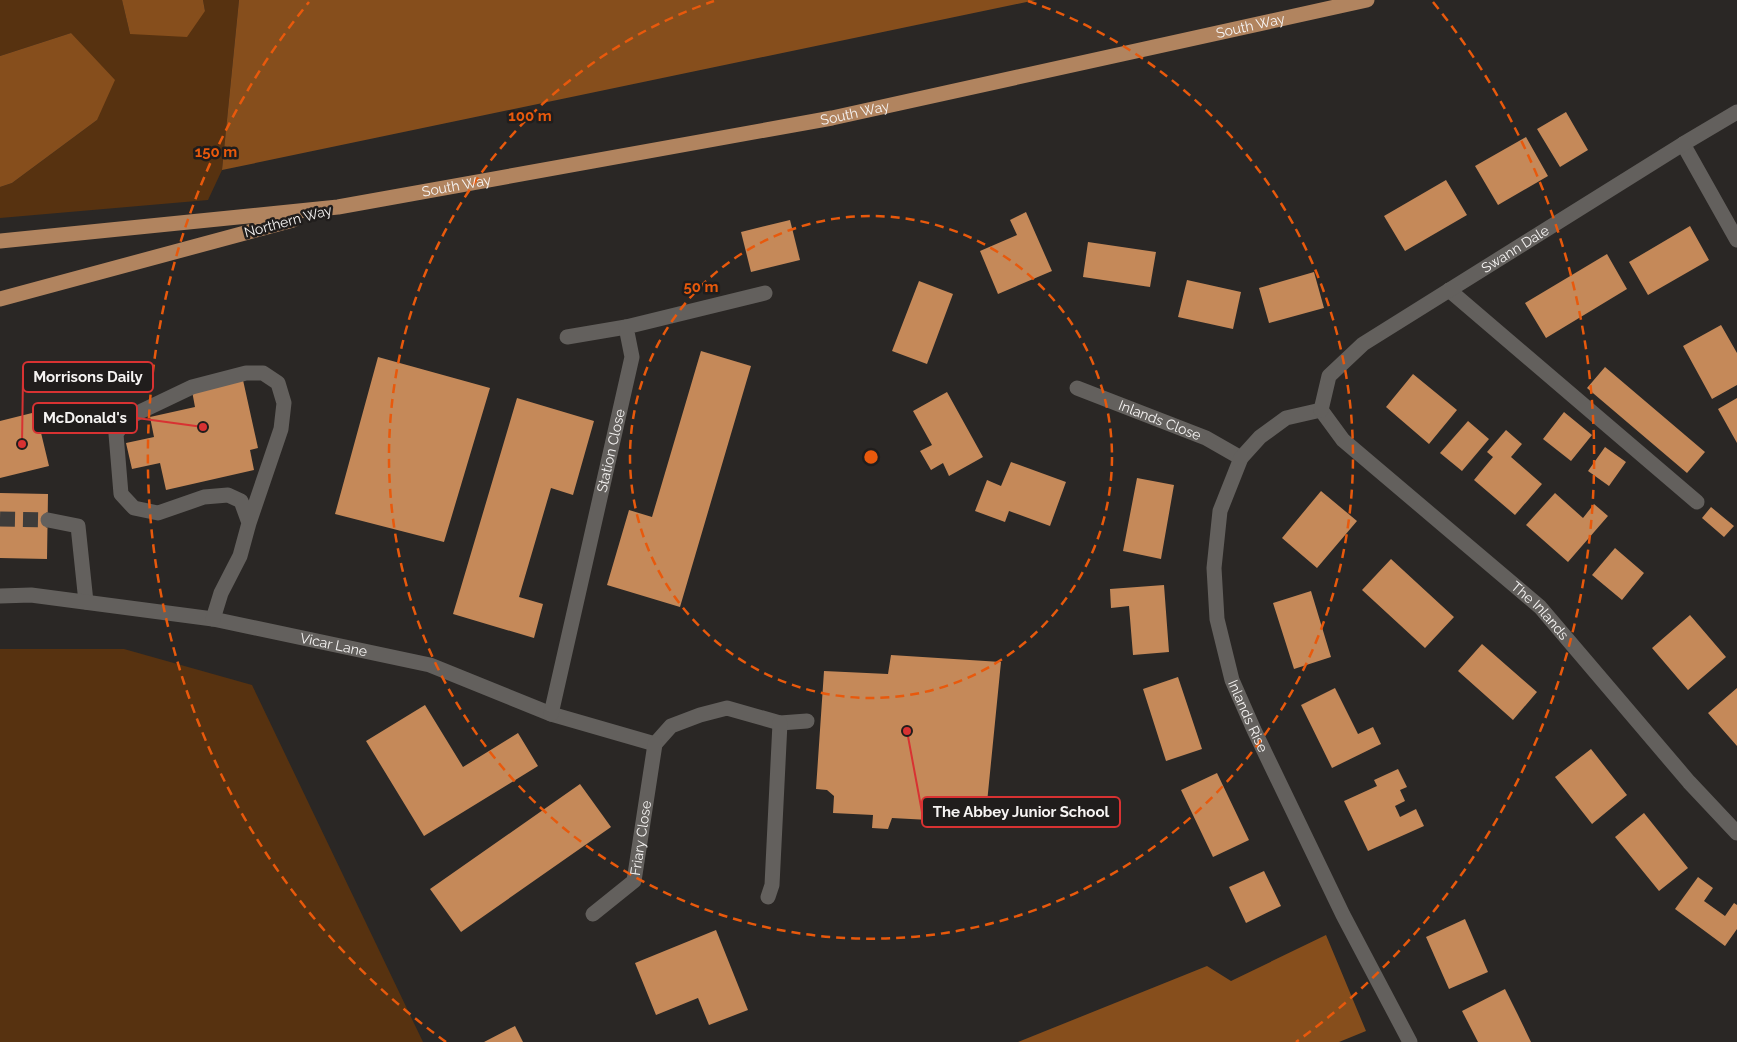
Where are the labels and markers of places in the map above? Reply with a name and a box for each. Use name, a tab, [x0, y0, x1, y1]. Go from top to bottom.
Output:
callout: Morrisons Daily	[23, 362, 153, 392]
callout: McDonald's	[33, 403, 137, 433]
centre of rings	[862, 448, 880, 466]
callout: The Abbey Junior School	[922, 797, 1120, 827]

